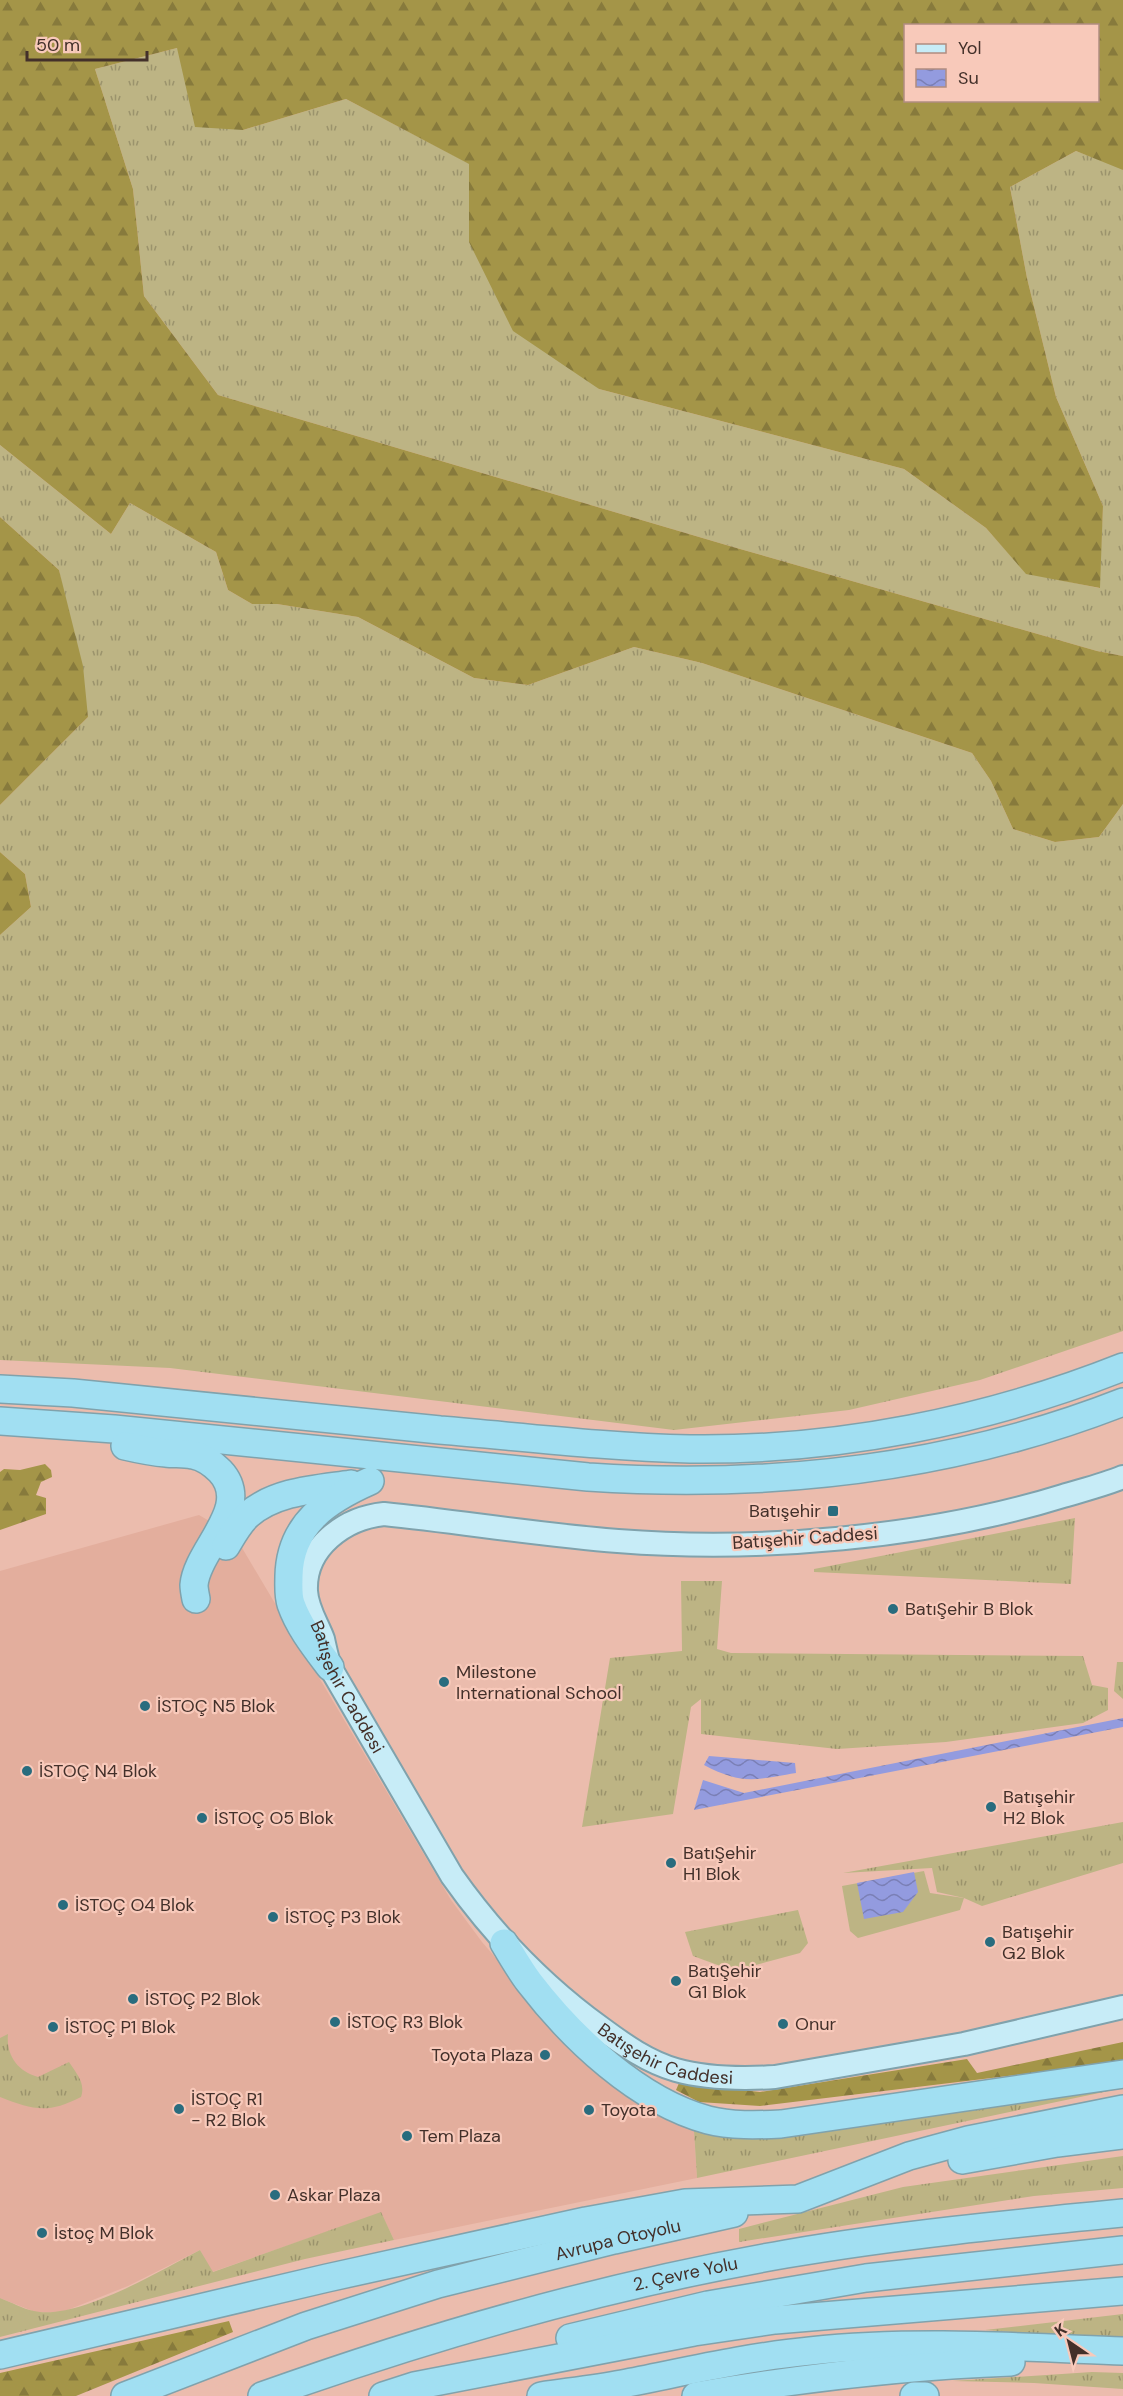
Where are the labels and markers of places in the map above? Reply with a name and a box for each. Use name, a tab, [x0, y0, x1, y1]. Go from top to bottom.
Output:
place label: Batışehir	[749, 1499, 821, 1523]
marker: Batışehir	[826, 1504, 840, 1518]
place label: BatıŞehir B Blok	[905, 1597, 1034, 1621]
marker: BatıŞehir B Blok	[886, 1602, 900, 1616]
place label: Milestone International School	[456, 1660, 622, 1705]
marker: Milestone International School	[437, 1675, 451, 1689]
place label: İSTOÇ N5 Blok	[157, 1694, 275, 1718]
marker: İSTOÇ N5 Blok	[138, 1699, 152, 1713]
place label: İSTOÇ N4 Blok	[39, 1759, 157, 1783]
marker: İSTOÇ N4 Blok	[20, 1764, 34, 1778]
place label: Batışehir H2 Blok	[1003, 1785, 1075, 1830]
marker: Batışehir H2 Blok	[984, 1800, 998, 1814]
place label: İSTOÇ O5 Blok	[214, 1806, 334, 1830]
marker: İSTOÇ O5 Blok	[195, 1811, 209, 1825]
place label: BatıŞehir H1 Blok	[683, 1841, 757, 1886]
marker: BatıŞehir H1 Blok	[664, 1856, 678, 1870]
place label: İSTOÇ O4 Blok	[75, 1893, 195, 1917]
marker: İSTOÇ O4 Blok	[56, 1898, 70, 1912]
place label: İSTOÇ P3 Blok	[285, 1905, 401, 1929]
marker: İSTOÇ P3 Blok	[266, 1910, 280, 1924]
place label: Batışehir G2 Blok	[1002, 1920, 1074, 1965]
marker: Batışehir G2 Blok	[983, 1935, 997, 1949]
place label: BatıŞehir G1 Blok	[688, 1959, 762, 2004]
marker: BatıŞehir G1 Blok	[669, 1974, 683, 1988]
place label: İSTOÇ P2 Blok	[145, 1987, 261, 2011]
marker: İSTOÇ P2 Blok	[126, 1992, 140, 2006]
place label: İSTOÇ R3 Blok	[347, 2010, 463, 2034]
place label: Onur	[795, 2012, 837, 2036]
place label: İSTOÇ P1 Blok	[65, 2015, 176, 2039]
marker: İSTOÇ R3 Blok	[328, 2015, 342, 2029]
marker: Onur	[776, 2017, 790, 2031]
marker: İSTOÇ P1 Blok	[46, 2020, 60, 2034]
place label: Toyota Plaza	[431, 2043, 533, 2067]
marker: Toyota Plaza	[538, 2048, 552, 2062]
place label: İSTOÇ R1 - R2 Blok	[191, 2087, 266, 2132]
place label: Toyota	[601, 2098, 656, 2122]
marker: İSTOÇ R1 - R2 Blok	[172, 2102, 186, 2116]
marker: Toyota	[582, 2103, 596, 2117]
place label: Tem Plaza	[419, 2124, 501, 2148]
marker: Tem Plaza	[400, 2129, 414, 2143]
place label: Askar Plaza	[287, 2183, 381, 2207]
marker: Askar Plaza	[268, 2188, 282, 2202]
place label: İstoç M Blok	[54, 2221, 154, 2245]
marker: İstoç M Blok	[35, 2226, 49, 2240]

